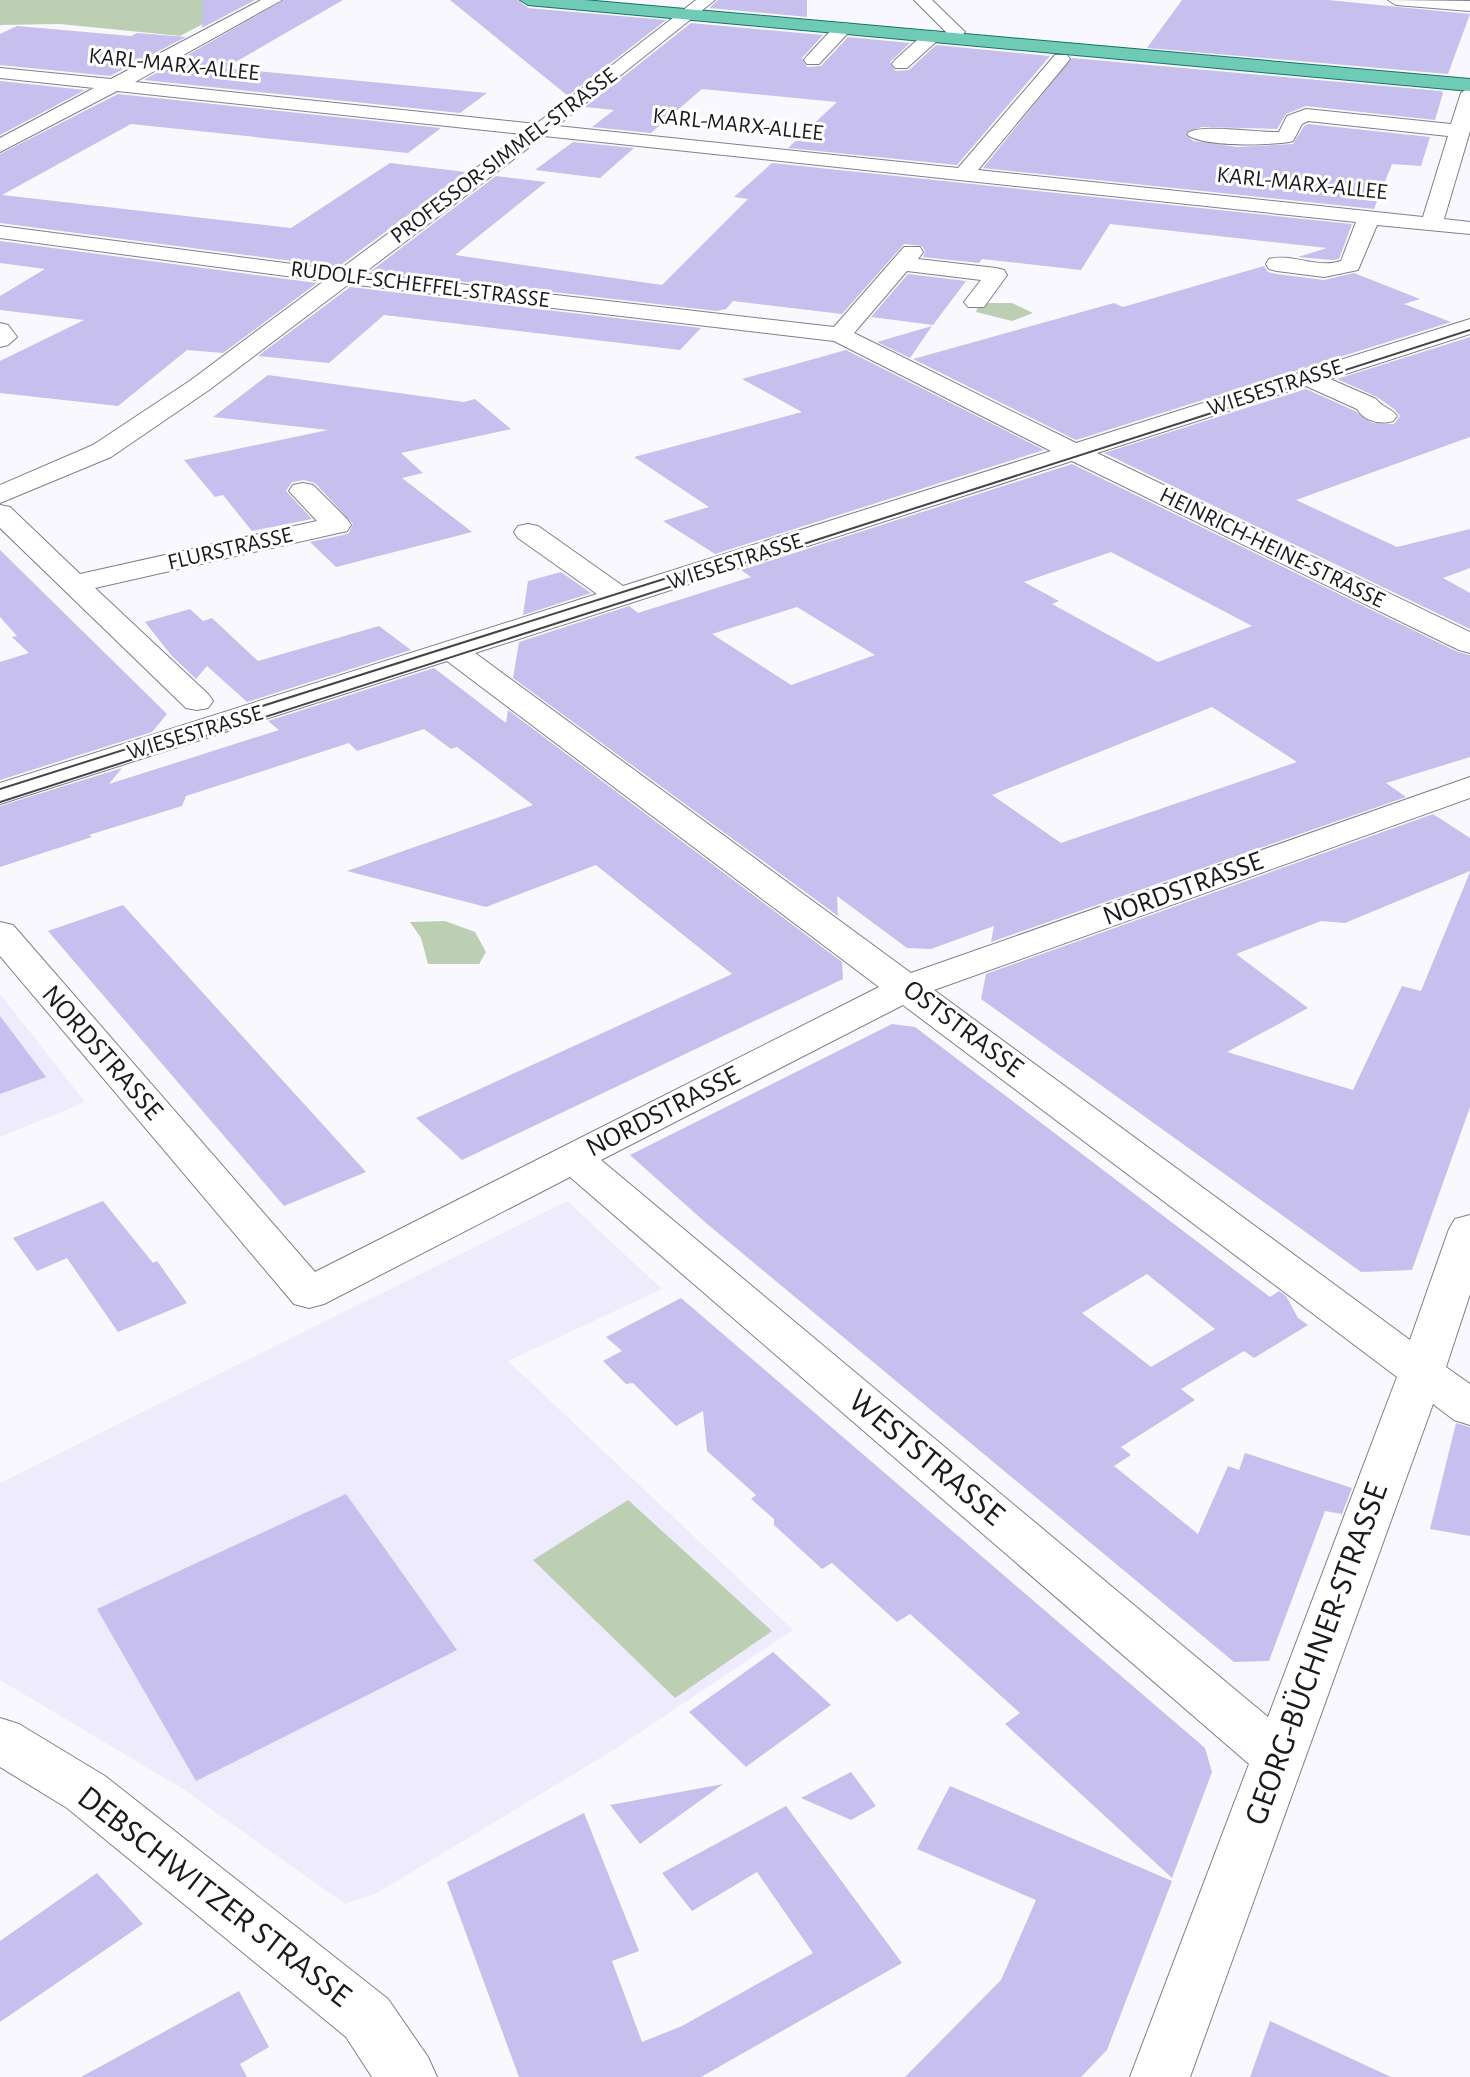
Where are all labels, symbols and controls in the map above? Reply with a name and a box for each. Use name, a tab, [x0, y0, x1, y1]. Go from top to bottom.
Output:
street label: KARL-MARX-ALLEE	[87, 45, 261, 85]
street label: PROFESSOR-SIMMEL-STRASSE	[387, 64, 621, 248]
street label: KARL-MARX-ALLEE	[651, 105, 825, 145]
street label: KARL-MARX-ALLEE	[1215, 164, 1389, 204]
street label: RUDOLF-SCHEFFEL-STRASSE	[289, 258, 551, 312]
street label: WIESESTRASSE	[1205, 355, 1345, 421]
street label: HEINRICH-HEINE-STRASSE	[1156, 483, 1388, 613]
street label: FLURSTRASSE	[165, 523, 295, 575]
street label: WIESESTRASSE	[665, 529, 805, 595]
street label: WIESESTRASSE	[125, 701, 265, 765]
street label: NORDSTRASSE	[1099, 847, 1267, 931]
street label: OSTSTRASSE	[898, 975, 1028, 1083]
street label: NORDSTRASSE	[36, 980, 168, 1126]
street label: NORDSTRASSE	[582, 1061, 744, 1163]
street label: WESTSTRASSE	[842, 1384, 1010, 1532]
street label: GEORG-BÜCHNER-STRASSE	[1237, 1477, 1394, 1829]
street label: DEBSCHWITZER STRASSE	[71, 1780, 357, 2014]

